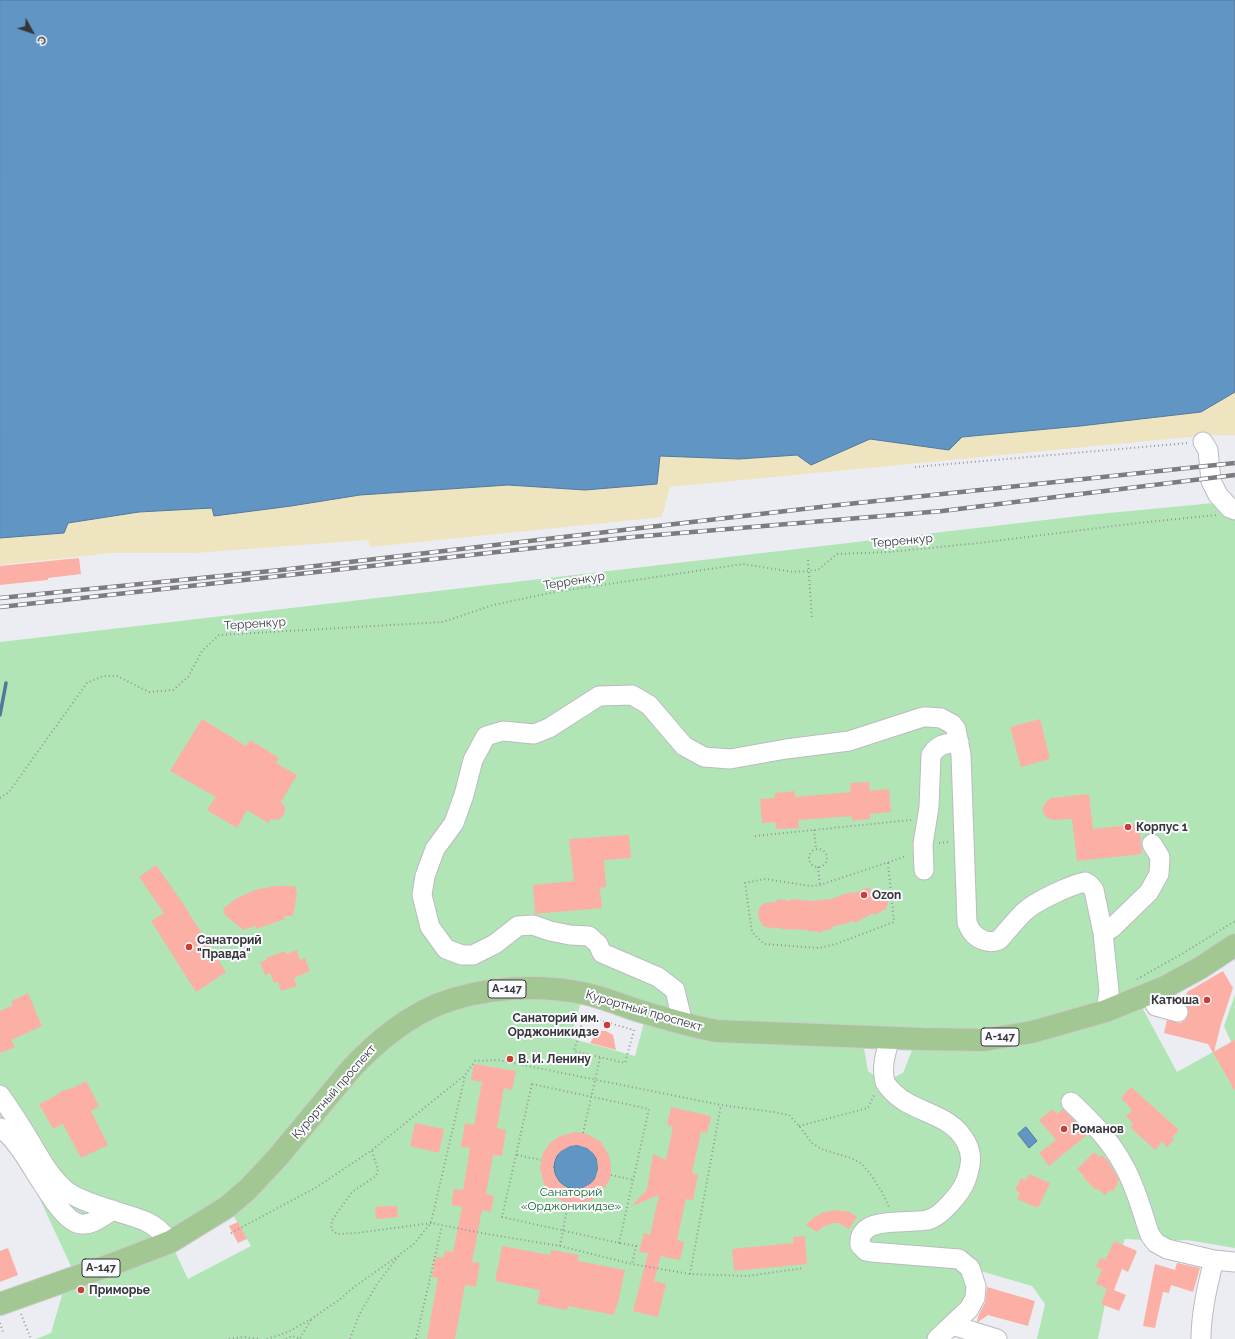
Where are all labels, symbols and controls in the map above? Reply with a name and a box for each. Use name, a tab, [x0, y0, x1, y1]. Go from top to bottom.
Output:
north arrow	[12, 12, 52, 52]
text: С	[34, 33, 49, 47]
street label: Терренкур	[870, 531, 934, 551]
street label: Терренкур	[542, 569, 606, 593]
street label: Терренкур	[224, 615, 286, 633]
place label: Корпус 1	[1136, 820, 1188, 834]
marker: Корпус 1	[1123, 822, 1133, 832]
place label: Ozon	[872, 888, 901, 902]
marker: Ozon	[859, 890, 869, 900]
place label: Санаторий "Правда"	[197, 933, 262, 961]
marker: Санаторий "Правда"	[184, 942, 194, 952]
road number: А-147	[488, 980, 526, 998]
street label: Курортный проспект	[584, 987, 704, 1035]
place label: Катюша	[1151, 993, 1199, 1007]
marker: Катюша	[1202, 995, 1212, 1005]
place label: Санаторий им. Орджоникидзе	[508, 1011, 599, 1039]
marker: Санаторий им. Орджоникидзе	[602, 1020, 612, 1030]
road number: А-147	[981, 1028, 1019, 1046]
street label: Курортный проспект	[289, 1042, 379, 1142]
place label: В. И. Ленину	[518, 1052, 591, 1066]
marker: В. И. Ленину	[505, 1054, 515, 1064]
place label: Романов	[1072, 1122, 1124, 1136]
marker: Романов	[1059, 1124, 1069, 1134]
park label: Санаторий «Орджоникидзе»	[521, 1185, 621, 1213]
road number: А-147	[82, 1259, 120, 1277]
place label: Приморье	[89, 1283, 150, 1297]
marker: Приморье	[76, 1285, 86, 1295]

